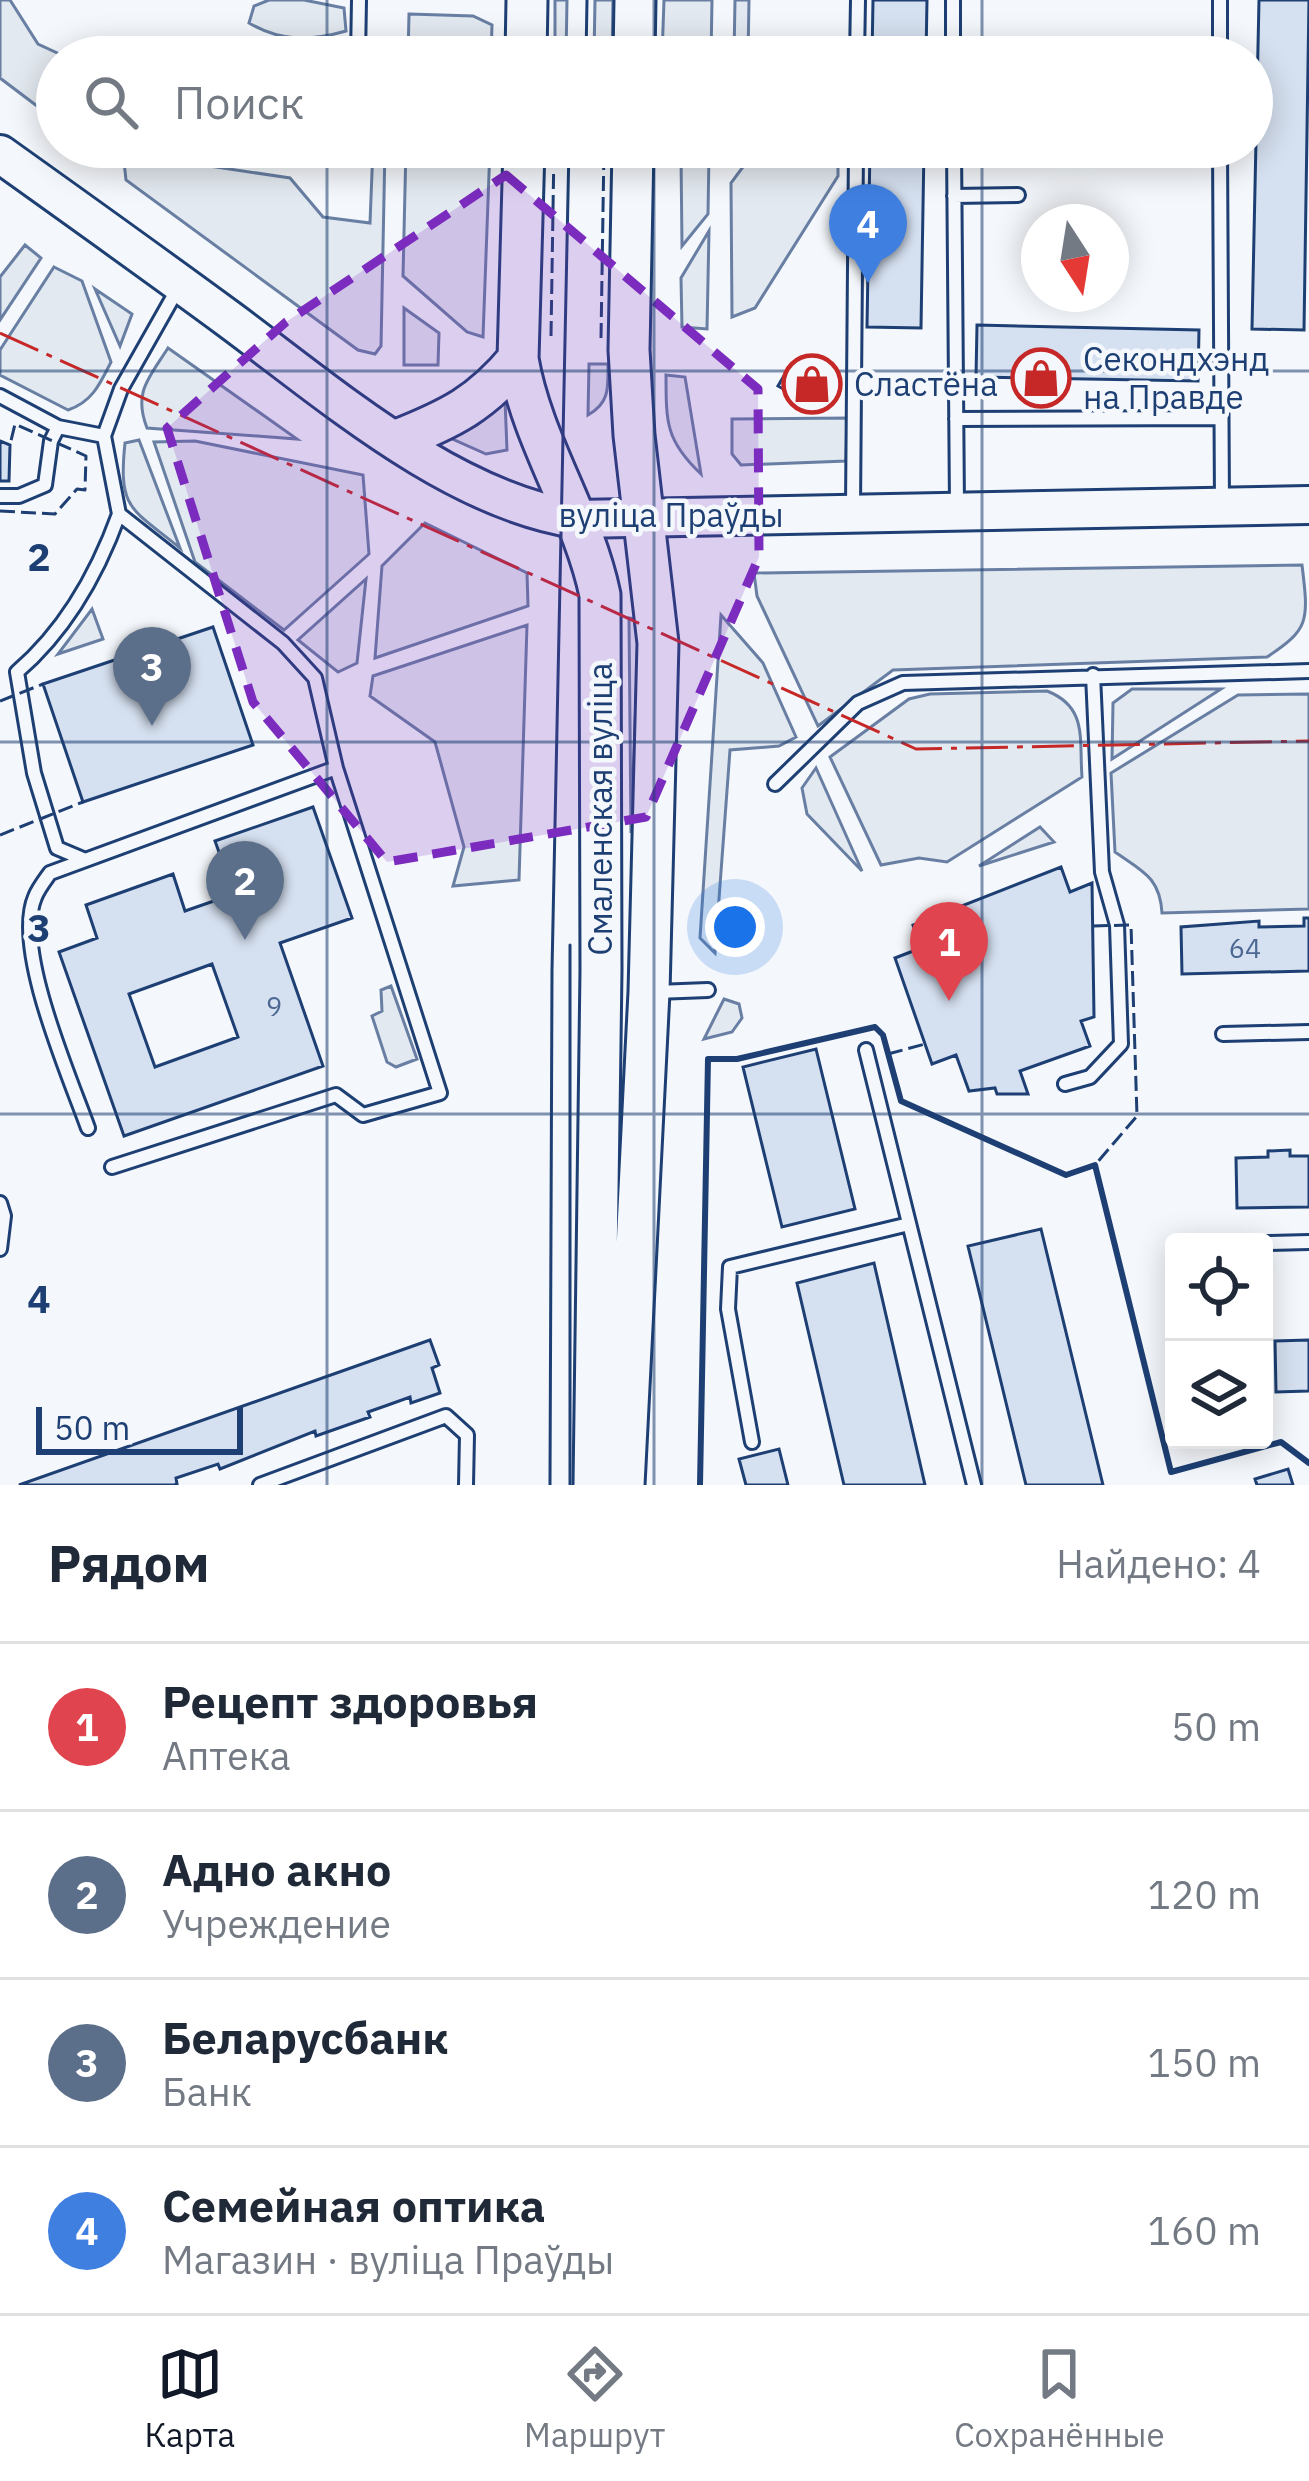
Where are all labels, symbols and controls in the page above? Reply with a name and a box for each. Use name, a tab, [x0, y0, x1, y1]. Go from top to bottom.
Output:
search box	[36, 36, 1273, 168]
icon: search	[78, 69, 144, 135]
text: Поиск	[174, 73, 304, 131]
pin: 4	[829, 184, 907, 283]
north arrow	[1021, 204, 1129, 312]
place label: Секондхэнд на Правде	[1083, 337, 1269, 418]
shop icon: Секондхэнд на Правде	[1010, 347, 1072, 409]
shop icon: Сластёна	[781, 353, 843, 415]
place label: Сластёна	[854, 362, 998, 405]
street label: вуліца Праўды	[558, 493, 784, 536]
text: 2	[27, 531, 51, 582]
pin: 3	[113, 627, 191, 726]
street label: Смаленская вуліца	[578, 662, 621, 956]
pin: 2	[206, 841, 284, 940]
your location	[705, 897, 765, 957]
text: 3	[27, 902, 51, 953]
pin: 1	[910, 902, 988, 1001]
house number: 64	[1229, 930, 1261, 965]
house number: 9	[266, 988, 282, 1023]
map controls	[1165, 1233, 1273, 1449]
button: locate	[1165, 1233, 1273, 1341]
text: 4	[27, 1273, 51, 1324]
button: layers	[1165, 1341, 1273, 1449]
scale bar	[36, 1401, 243, 1454]
text: 50 m	[54, 1406, 130, 1449]
text: Рядом	[48, 1530, 210, 1596]
text: Найдено: 4	[1056, 1538, 1261, 1589]
text: Рецепт здоровья	[162, 1672, 538, 1730]
text: 1	[75, 1701, 99, 1752]
text: 50 m	[1171, 1701, 1261, 1752]
text: Аптека	[162, 1730, 291, 1781]
text: Адно акно	[162, 1840, 391, 1898]
text: 2	[75, 1869, 99, 1920]
text: 120 m	[1148, 1869, 1261, 1920]
text: Учреждение	[162, 1898, 391, 1949]
text: Беларусбанк	[162, 2008, 449, 2066]
text: 3	[75, 2037, 99, 2088]
text: 150 m	[1148, 2037, 1261, 2088]
text: Банк	[162, 2066, 252, 2117]
text: Семейная оптика	[162, 2176, 545, 2234]
text: 4	[75, 2205, 99, 2256]
text: 160 m	[1148, 2205, 1261, 2256]
text: Магазин · вуліца Праўды	[162, 2234, 614, 2285]
tab: Карта	[144, 2341, 235, 2456]
tab: Маршрут	[524, 2341, 665, 2456]
tab: Сохранённые	[954, 2341, 1165, 2456]

